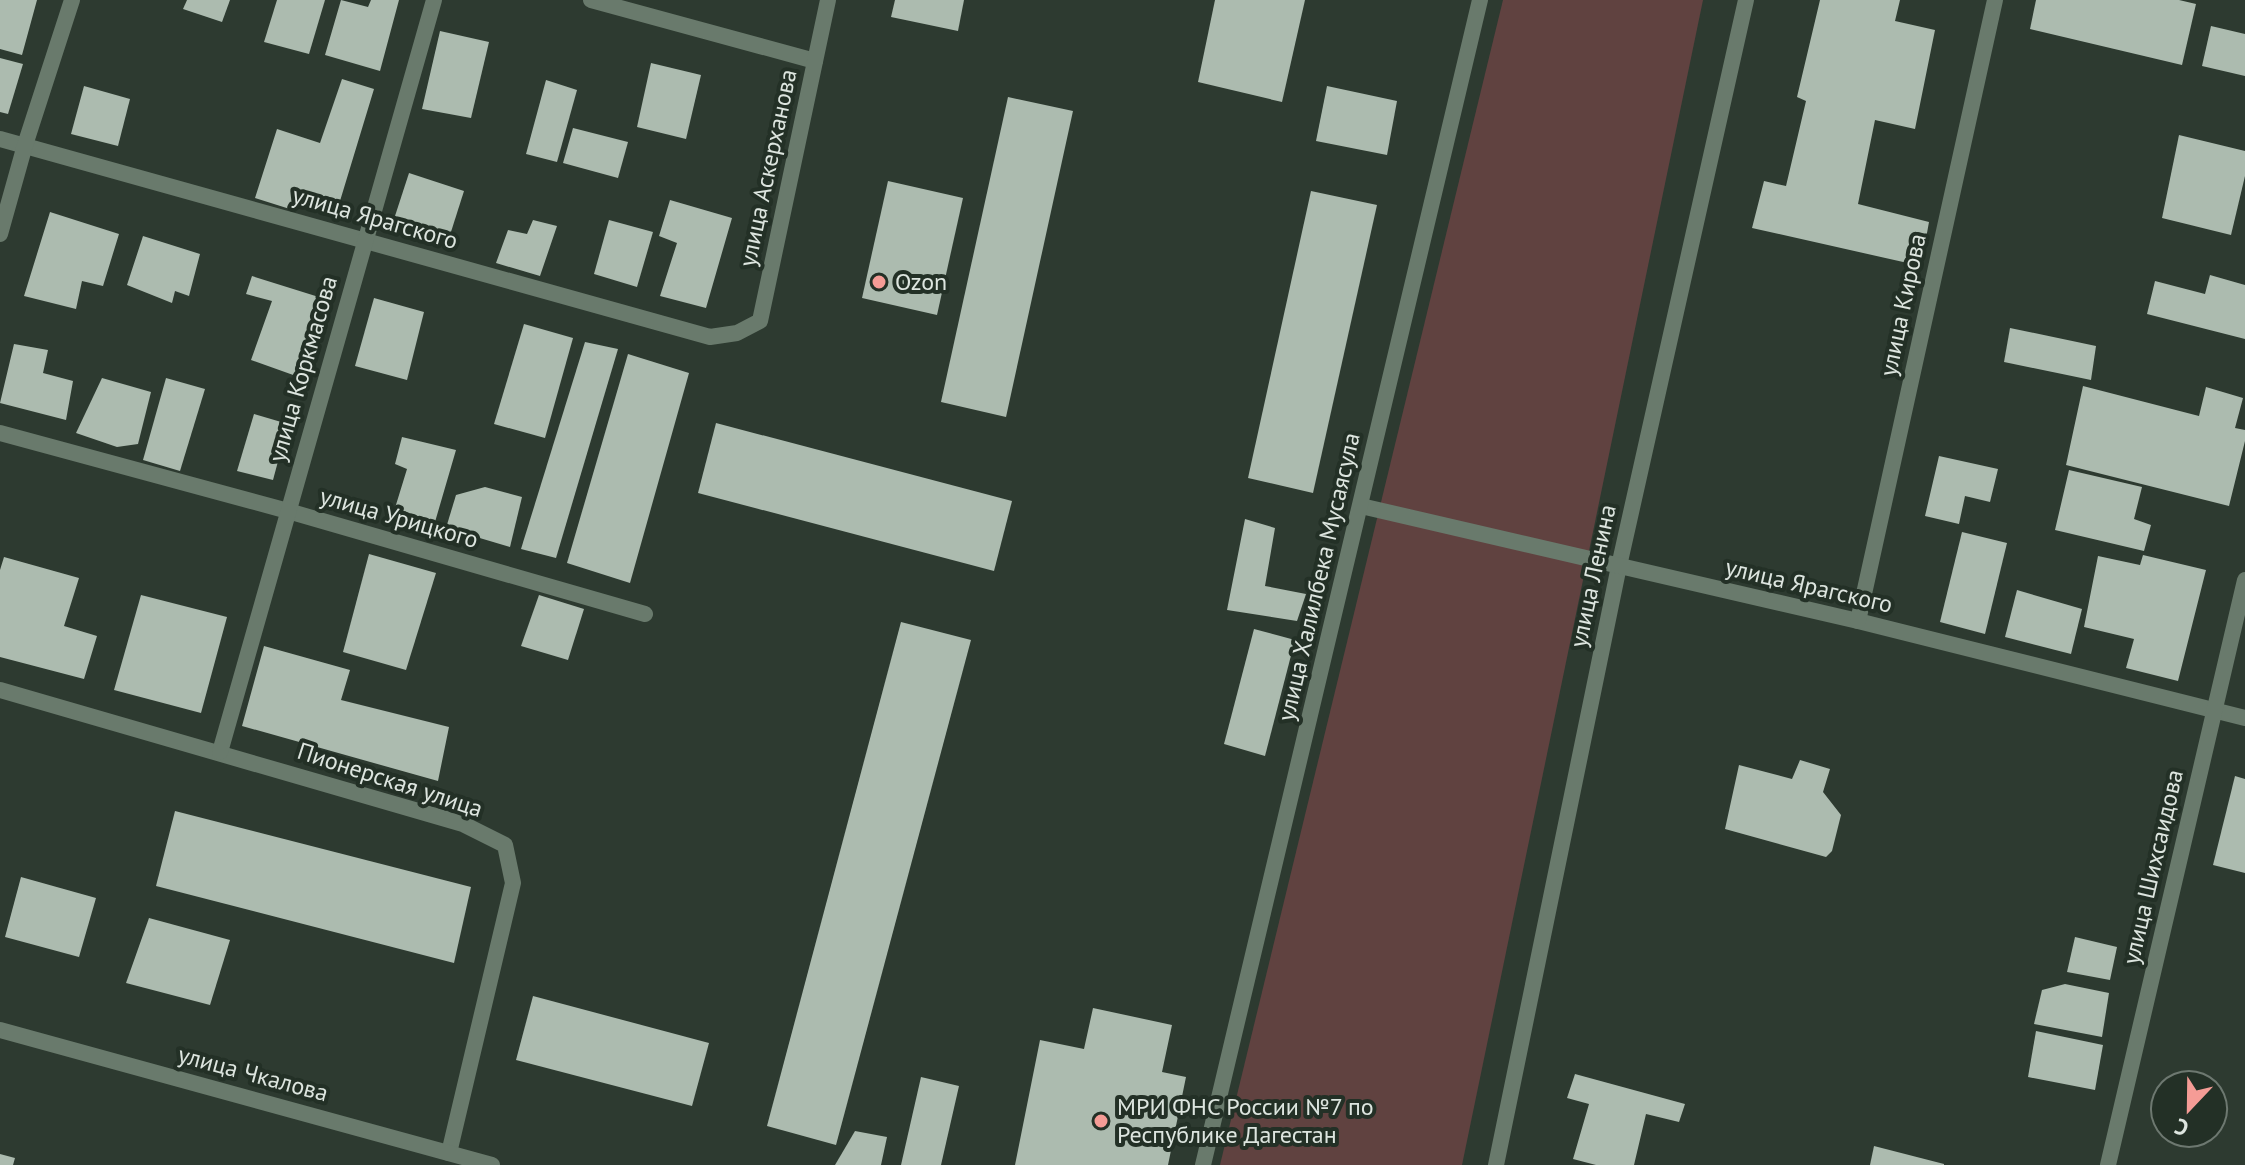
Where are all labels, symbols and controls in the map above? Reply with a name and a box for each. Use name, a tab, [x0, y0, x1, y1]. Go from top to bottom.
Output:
street label: улица Аскерханова	[731, 66, 804, 269]
street label: улица Ярагского	[289, 179, 461, 256]
street label: улица Кирова	[1872, 231, 1933, 379]
place label: Ozon	[895, 266, 947, 297]
street label: улица Коркмасова	[261, 272, 344, 466]
marker: Ozon	[870, 273, 888, 291]
street label: улица Халилбека Мусаясула	[1270, 430, 1367, 724]
street label: улица Урицкого	[316, 480, 482, 555]
street label: улица Ленина	[1562, 502, 1623, 650]
street label: улица Ярагского	[1722, 551, 1896, 620]
street label: Пионерская улица	[294, 735, 487, 824]
street label: улица Шихсаидова	[2115, 766, 2190, 967]
street label: улица Чкалова	[175, 1039, 332, 1108]
north arrow	[2149, 1069, 2229, 1149]
place label: МРИ ФНС России №7 по Республике Дагестан	[1117, 1091, 1374, 1150]
marker: МРИ ФНС России №7 по Республике Дагестан	[1092, 1112, 1110, 1130]
text: С	[2171, 1112, 2192, 1143]

